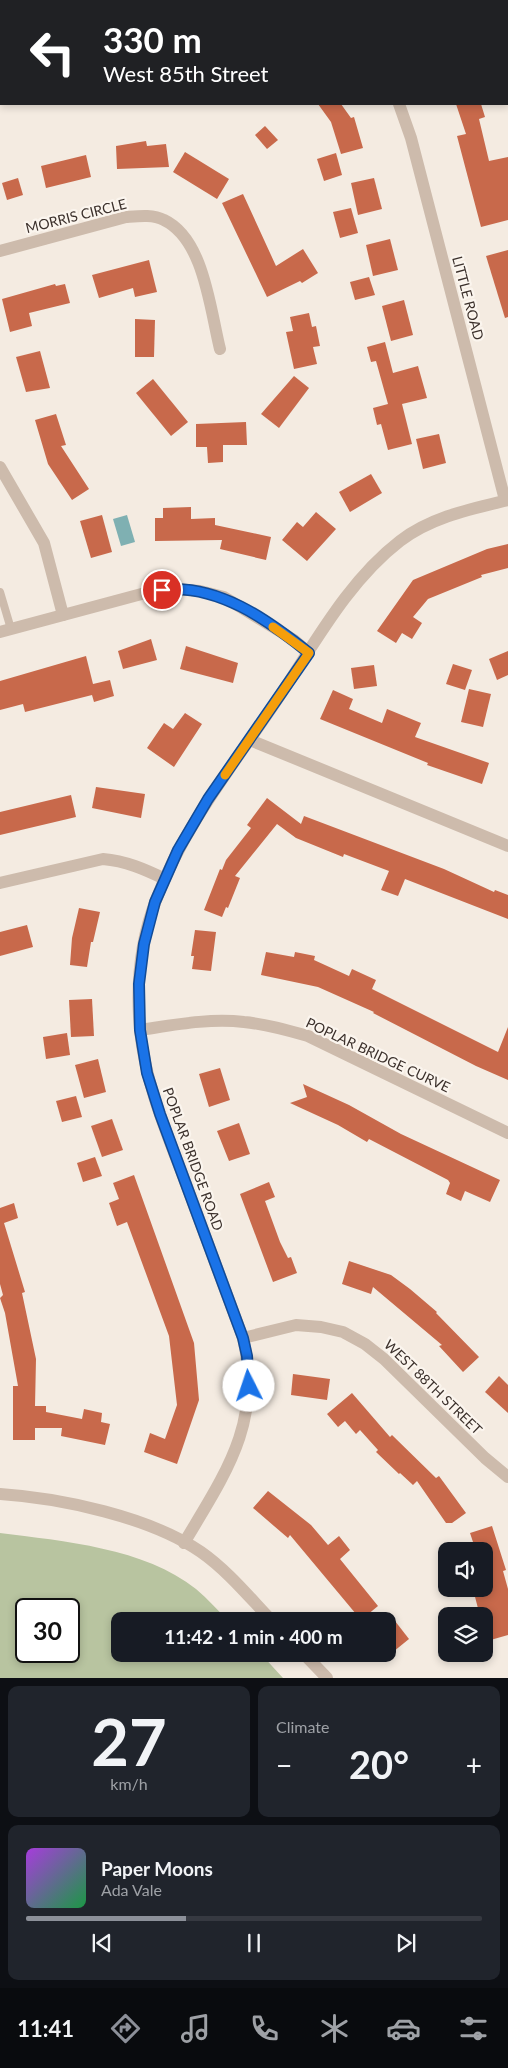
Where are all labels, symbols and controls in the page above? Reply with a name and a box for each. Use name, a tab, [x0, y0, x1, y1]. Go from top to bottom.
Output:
text: 330 m	[103, 18, 202, 60]
icon: left	[20, 20, 85, 85]
text: West 85th Street	[103, 60, 268, 87]
street label: MORRIS CIRCLE	[24, 195, 128, 236]
street label: LITTLE ROAD	[449, 254, 488, 342]
pin	[141, 569, 183, 611]
icon: arrive	[148, 576, 176, 604]
street label: POPLAR BRIDGE CURVE	[303, 1014, 453, 1095]
street label: POPLAR BRIDGE ROAD	[160, 1085, 227, 1233]
street label: WEST 88TH STREET	[381, 1336, 486, 1438]
position arrow	[222, 1359, 274, 1411]
map controls	[438, 1542, 493, 1662]
button: sound	[438, 1542, 493, 1597]
speed limit sign: 30	[15, 1598, 80, 1663]
button: layers	[438, 1607, 493, 1662]
text: 11:42 · 1 min · 400 m	[164, 1625, 343, 1648]
text: 27	[91, 1702, 167, 1780]
text: Climate	[276, 1717, 329, 1736]
text: 20°	[349, 1741, 409, 1787]
text: −	[276, 1748, 292, 1782]
text: +	[466, 1748, 482, 1782]
text: km/h	[110, 1774, 148, 1793]
text: Paper Moons	[101, 1857, 213, 1880]
text: Ada Vale	[101, 1880, 162, 1899]
icon: previous	[88, 1929, 116, 1957]
icon: pause	[240, 1929, 268, 1957]
icon: next	[392, 1929, 420, 1957]
icon: directions	[108, 2011, 143, 2046]
icon: music	[178, 2011, 213, 2046]
icon: phone	[247, 2011, 282, 2046]
icon: climate	[317, 2011, 352, 2046]
icon: car	[386, 2011, 421, 2046]
icon: filters	[456, 2011, 491, 2046]
text: 11:41	[17, 2015, 74, 2042]

